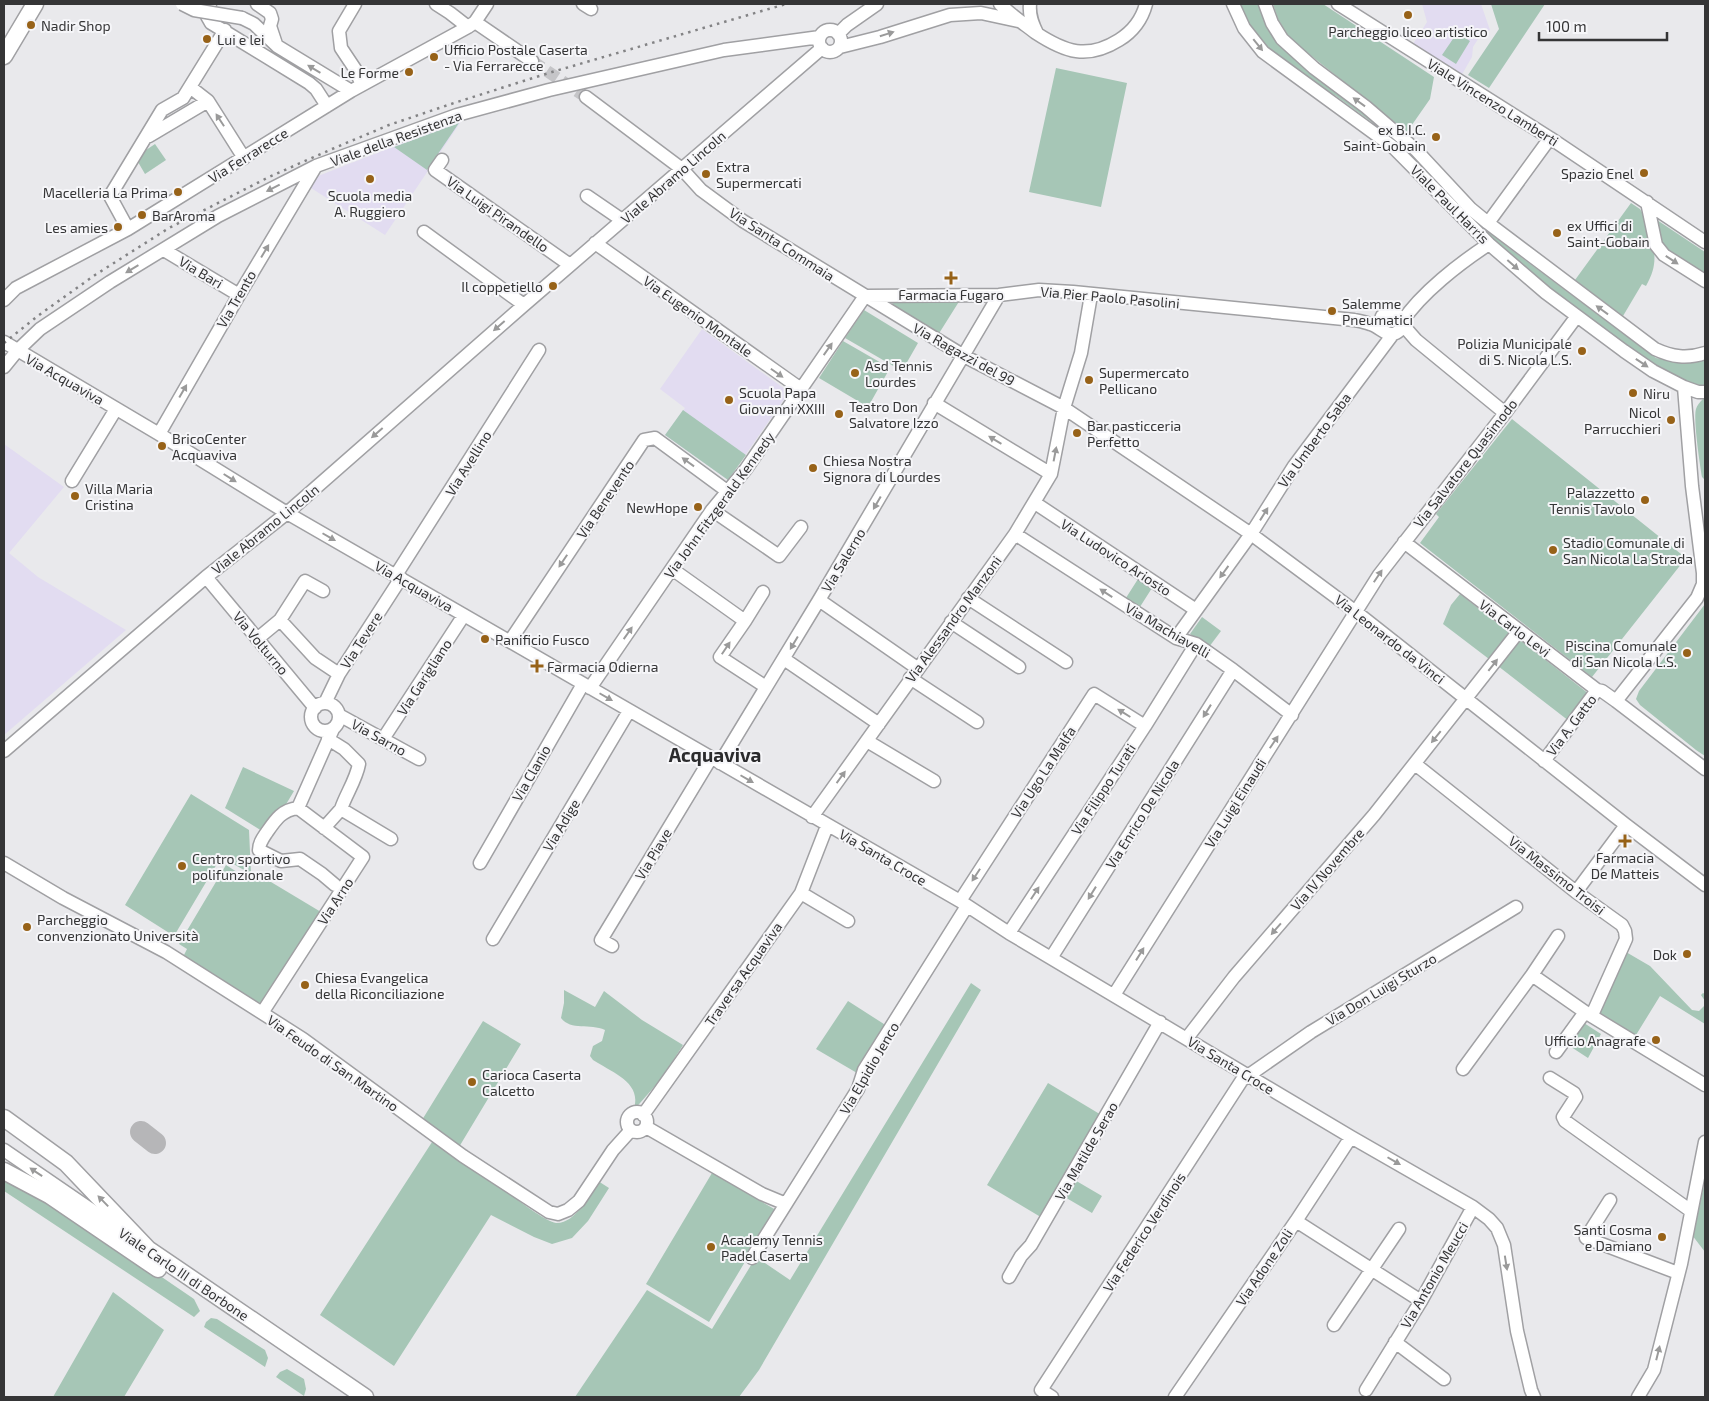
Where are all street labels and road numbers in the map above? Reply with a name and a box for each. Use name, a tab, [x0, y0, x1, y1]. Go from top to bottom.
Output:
street label: Viale Vincenzo Lamberti	[1424, 55, 1562, 149]
street label: Viale della Resistenza	[328, 106, 464, 170]
street label: Via Ferrarecce	[205, 124, 291, 186]
street label: Viale Abramo Lincoln	[617, 127, 729, 227]
street label: Viale Paul Harris	[1407, 161, 1493, 247]
street label: Via Luigi Pirandello	[444, 172, 552, 256]
street label: Via Santa Commaia	[726, 204, 838, 284]
street label: Via Bari	[176, 252, 226, 292]
street label: Via Trento	[213, 267, 259, 331]
street label: Via Eugenio Montale	[640, 272, 756, 360]
street label: Via Pier Paolo Pasolini	[1040, 282, 1180, 312]
street label: Via Ragazzi del 99	[910, 319, 1018, 389]
street label: Via Acquaviva	[23, 350, 107, 408]
street label: Via Umberto Saba	[1274, 389, 1354, 491]
street label: Via Salvatore Quasimodo	[1410, 395, 1520, 531]
street label: Via Avellino	[441, 427, 495, 499]
street label: Via John Fitzgerald Kennedy	[660, 428, 778, 582]
street label: Via Benevento	[573, 457, 637, 541]
street label: Viale Abramo Lincoln	[208, 480, 322, 578]
street label: Via Ludovico Ariosto	[1058, 515, 1174, 599]
street label: Via Salerno	[817, 525, 869, 595]
street label: Via Alessandro Manzoni	[901, 552, 1005, 686]
street label: Via Acquaviva	[372, 557, 456, 615]
street label: Via Leonardo da Vinci	[1332, 591, 1448, 687]
street label: Via Carlo Levi	[1476, 596, 1554, 660]
street label: Via Machiavelli	[1122, 599, 1214, 661]
street label: Via Volturno	[230, 608, 292, 678]
street label: Via Tevere	[336, 608, 386, 672]
street label: Via Garigliano	[393, 636, 455, 718]
street label: Via A. Gatto	[1542, 691, 1600, 759]
street label: Via Sarno	[349, 715, 409, 759]
street label: Via Ugo La Malfa	[1007, 723, 1079, 821]
street label: Via Filippo Turati	[1067, 740, 1139, 838]
street label: Via Clanio	[508, 742, 554, 804]
street label: Via Luigi Einaudi	[1201, 755, 1269, 851]
street label: Via Enrico De Nicola	[1102, 756, 1182, 872]
street label: Via Adige	[539, 796, 583, 854]
street label: Via IV Novembre	[1287, 824, 1367, 914]
street label: Via Piave	[631, 825, 675, 883]
street label: Via Santa Croce	[836, 825, 930, 889]
street label: Via Massimo Troisi	[1505, 832, 1609, 918]
street label: Via Arno	[313, 874, 357, 928]
street label: Traversa Acquaviva	[701, 919, 785, 1029]
street label: Via Don Luigi Sturzo	[1323, 949, 1439, 1029]
street label: Via Feudo di San Martino	[264, 1011, 402, 1115]
street label: Via Elpidio Jenco	[836, 1019, 902, 1117]
street label: Via Santa Croce	[1185, 1032, 1277, 1098]
street label: Via Matilde Serao	[1051, 1099, 1121, 1203]
street label: Via Federico Verdinois	[1099, 1169, 1189, 1295]
street label: Via Antonio Meucci	[1397, 1219, 1471, 1331]
street label: Viale Carlo III di Borbone	[116, 1224, 252, 1324]
street label: Via Adone Zoli	[1232, 1225, 1296, 1309]

